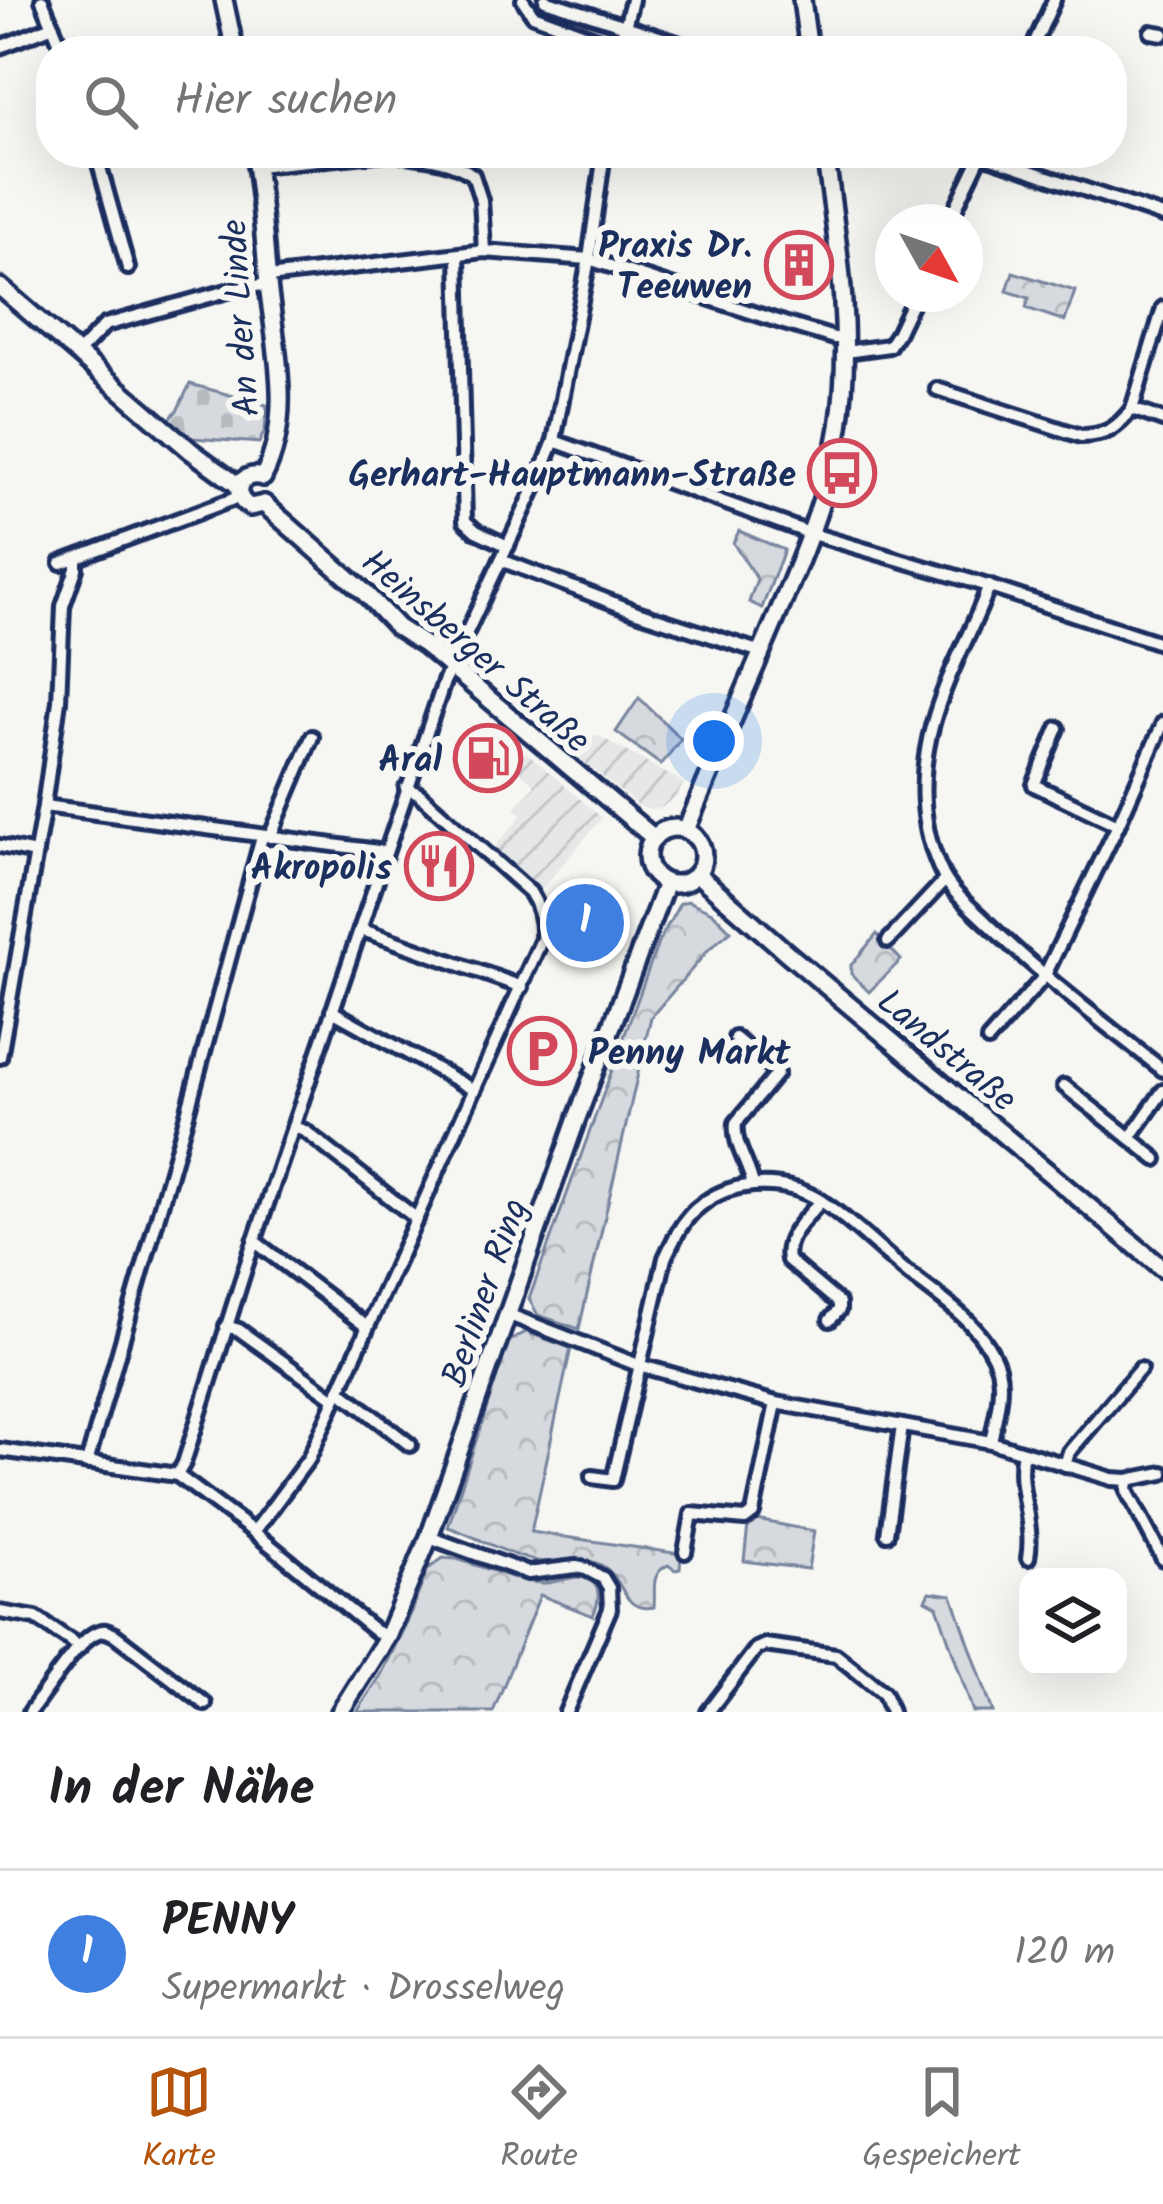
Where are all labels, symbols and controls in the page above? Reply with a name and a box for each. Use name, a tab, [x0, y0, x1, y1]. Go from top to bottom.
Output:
search box	[36, 36, 1127, 168]
text: Hier suchen	[174, 66, 397, 138]
icon: search	[78, 69, 144, 135]
north arrow	[875, 204, 983, 312]
street label: An der Linde	[207, 217, 278, 418]
place label: Praxis Dr. Teeuwen	[598, 219, 752, 317]
building icon: Praxis Dr. Teeuwen	[764, 230, 834, 300]
bus stop icon: Gerhart-Hauptmann-Straße	[807, 438, 877, 508]
place label: Gerhart-Hauptmann-Straße	[349, 448, 796, 505]
street label: Heinsberger Straße	[347, 536, 603, 769]
your location	[684, 711, 744, 771]
fuel station icon: Aral	[453, 723, 523, 793]
place label: Aral	[378, 733, 442, 790]
restaurant icon: Akropolis	[404, 831, 474, 901]
place label: Akropolis	[251, 841, 392, 898]
pin: 1	[546, 878, 624, 968]
street label: Landstraße	[863, 976, 1029, 1128]
parking icon: Penny Markt	[507, 1016, 577, 1086]
place label: Penny Markt	[588, 1026, 791, 1083]
street label: Berliner Ring	[427, 1191, 545, 1395]
map controls	[1019, 1568, 1127, 1676]
button: layers	[1019, 1568, 1127, 1676]
text: In der Nähe	[48, 1750, 314, 1831]
text: PENNY	[162, 1887, 294, 1959]
text: 1	[81, 1923, 93, 1985]
text: 120 m	[1014, 1923, 1115, 1985]
text: Supermarkt · Drosselweg	[162, 1959, 565, 2021]
tab: Karte	[142, 2059, 216, 2184]
tab: Route	[500, 2059, 578, 2184]
tab: Gespeichert	[862, 2059, 1021, 2184]

